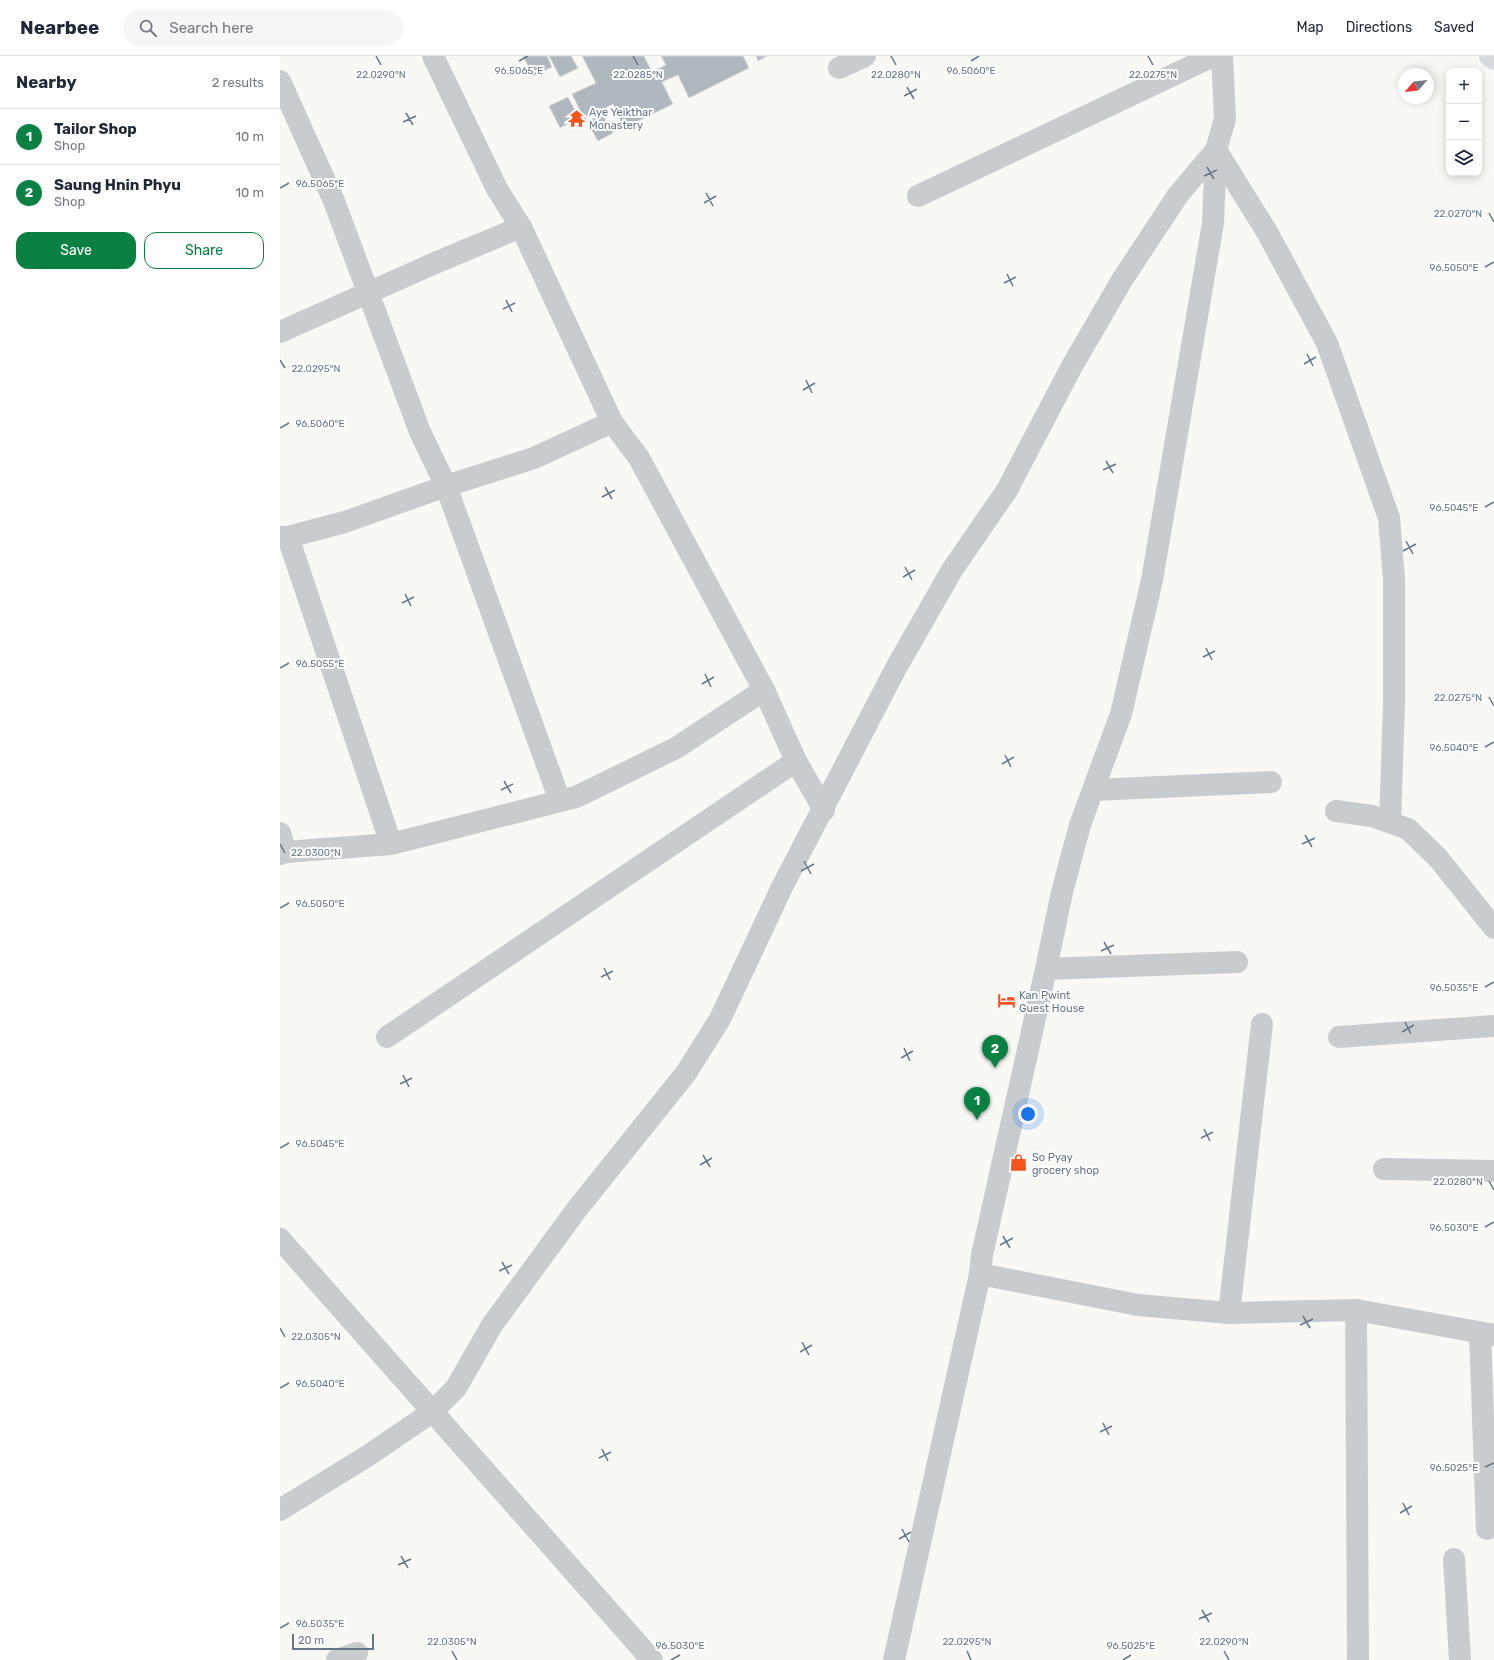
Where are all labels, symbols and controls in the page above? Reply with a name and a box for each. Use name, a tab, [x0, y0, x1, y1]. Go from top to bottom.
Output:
search box	[123, 10, 403, 46]
text: Nearbee	[20, 16, 99, 39]
icon: search	[137, 17, 159, 39]
text: Search here	[169, 19, 254, 37]
text: Map	[1297, 19, 1324, 36]
text: Directions	[1346, 19, 1412, 36]
text: Saved	[1434, 19, 1474, 36]
text: 96.5065°E	[495, 65, 543, 77]
text: 96.5060°E	[947, 65, 996, 77]
north arrow	[1398, 68, 1434, 104]
map controls	[1446, 68, 1482, 176]
button: +	[1446, 68, 1482, 104]
text: 22.0290°N	[356, 69, 406, 81]
text: 22.0285°N	[613, 69, 663, 81]
text: 22.0280°N	[871, 69, 921, 81]
text: 22.0275°N	[1129, 69, 1177, 81]
text: Nearby	[16, 72, 77, 92]
text: 2 results	[212, 75, 264, 90]
button: −	[1446, 104, 1482, 140]
place label: Aye Yeikthar Monastery	[589, 106, 653, 132]
temple icon: Aye Yeikthar Monastery	[566, 108, 586, 128]
text: Tailor Shop	[54, 120, 137, 138]
text: 1	[26, 129, 32, 144]
text: 10 m	[235, 129, 264, 144]
text: Shop	[54, 138, 85, 153]
button: layers	[1446, 140, 1482, 176]
text: Saung Hnin Phyu	[54, 176, 181, 194]
text: 96.5065°E	[296, 178, 344, 190]
text: 2	[25, 185, 33, 200]
text: 10 m	[235, 185, 264, 200]
text: Shop	[54, 194, 85, 209]
text: 22.0270°N	[1434, 208, 1482, 220]
button: Save	[16, 232, 136, 269]
button: Share	[144, 232, 264, 269]
text: 96.5050°E	[1430, 262, 1478, 274]
text: 22.0295°N	[291, 363, 341, 375]
text: 96.5060°E	[296, 418, 345, 430]
text: 96.5045°E	[1430, 502, 1478, 514]
text: 96.5055°E	[296, 658, 344, 670]
text: 22.0275°N	[1434, 692, 1482, 704]
text: 96.5040°E	[1429, 742, 1479, 754]
text: 22.0300°N	[291, 847, 341, 859]
text: 96.5050°E	[296, 898, 344, 910]
text: 96.5035°E	[1430, 982, 1478, 994]
place label: Kan Pwint Guest House	[1019, 989, 1084, 1015]
hotel icon: Kan Pwint Guest House	[996, 991, 1016, 1011]
pin: 2	[982, 1035, 1008, 1068]
pin: 1	[964, 1087, 990, 1120]
your location	[1018, 1104, 1038, 1124]
text: 96.5045°E	[296, 1138, 344, 1150]
place label: So Pyay grocery shop	[1032, 1151, 1099, 1177]
shop icon: So Pyay grocery shop	[1009, 1153, 1029, 1173]
text: 22.0280°N	[1433, 1176, 1483, 1188]
text: 96.5030°E	[1430, 1222, 1478, 1234]
text: 22.0305°N	[291, 1331, 341, 1343]
text: 96.5040°E	[295, 1378, 345, 1390]
text: 96.5025°E	[1430, 1462, 1478, 1474]
text: 96.5035°E	[296, 1618, 344, 1630]
scale bar	[292, 1632, 374, 1651]
text: 20 m	[298, 1634, 324, 1647]
text: 22.0305°N	[427, 1636, 477, 1648]
text: 22.0295°N	[942, 1636, 992, 1648]
text: 22.0290°N	[1199, 1636, 1249, 1648]
text: 96.5030°E	[656, 1640, 704, 1652]
text: 96.5025°E	[1107, 1640, 1155, 1652]

